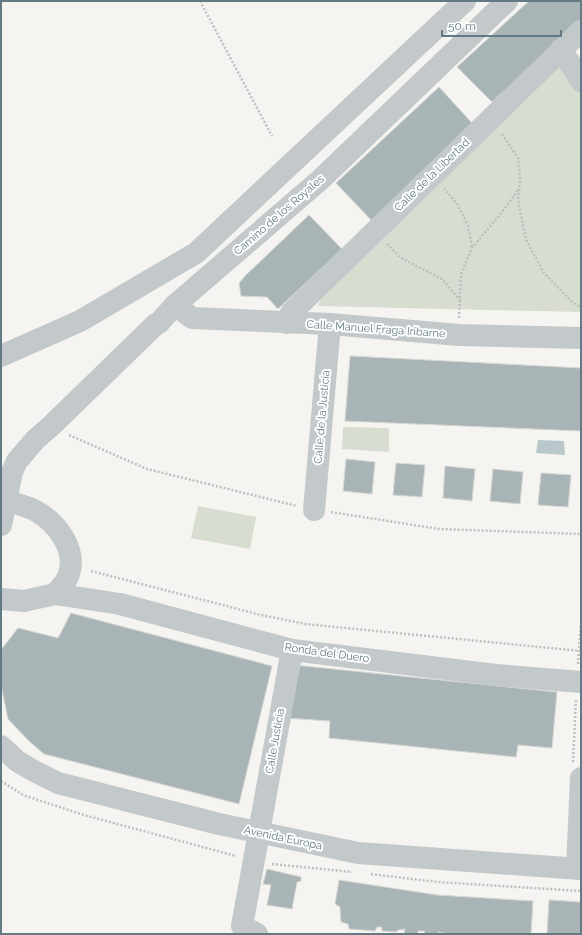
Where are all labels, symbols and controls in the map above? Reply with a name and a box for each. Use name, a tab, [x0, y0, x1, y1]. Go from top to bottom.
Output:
scale bar	[442, 12, 561, 38]
text: 50 m	[448, 19, 476, 33]
street label: Calle de la Libertad	[392, 136, 472, 214]
street label: Camino de los Royales	[231, 172, 327, 258]
street label: Calle Manuel Fraga Iribarne	[306, 318, 446, 340]
street label: Calle de la Justicia	[311, 370, 333, 464]
street label: Ronda del Duero	[284, 641, 371, 665]
street label: Calle Justicia	[263, 707, 287, 775]
street label: Avenida Europa	[243, 823, 323, 853]

